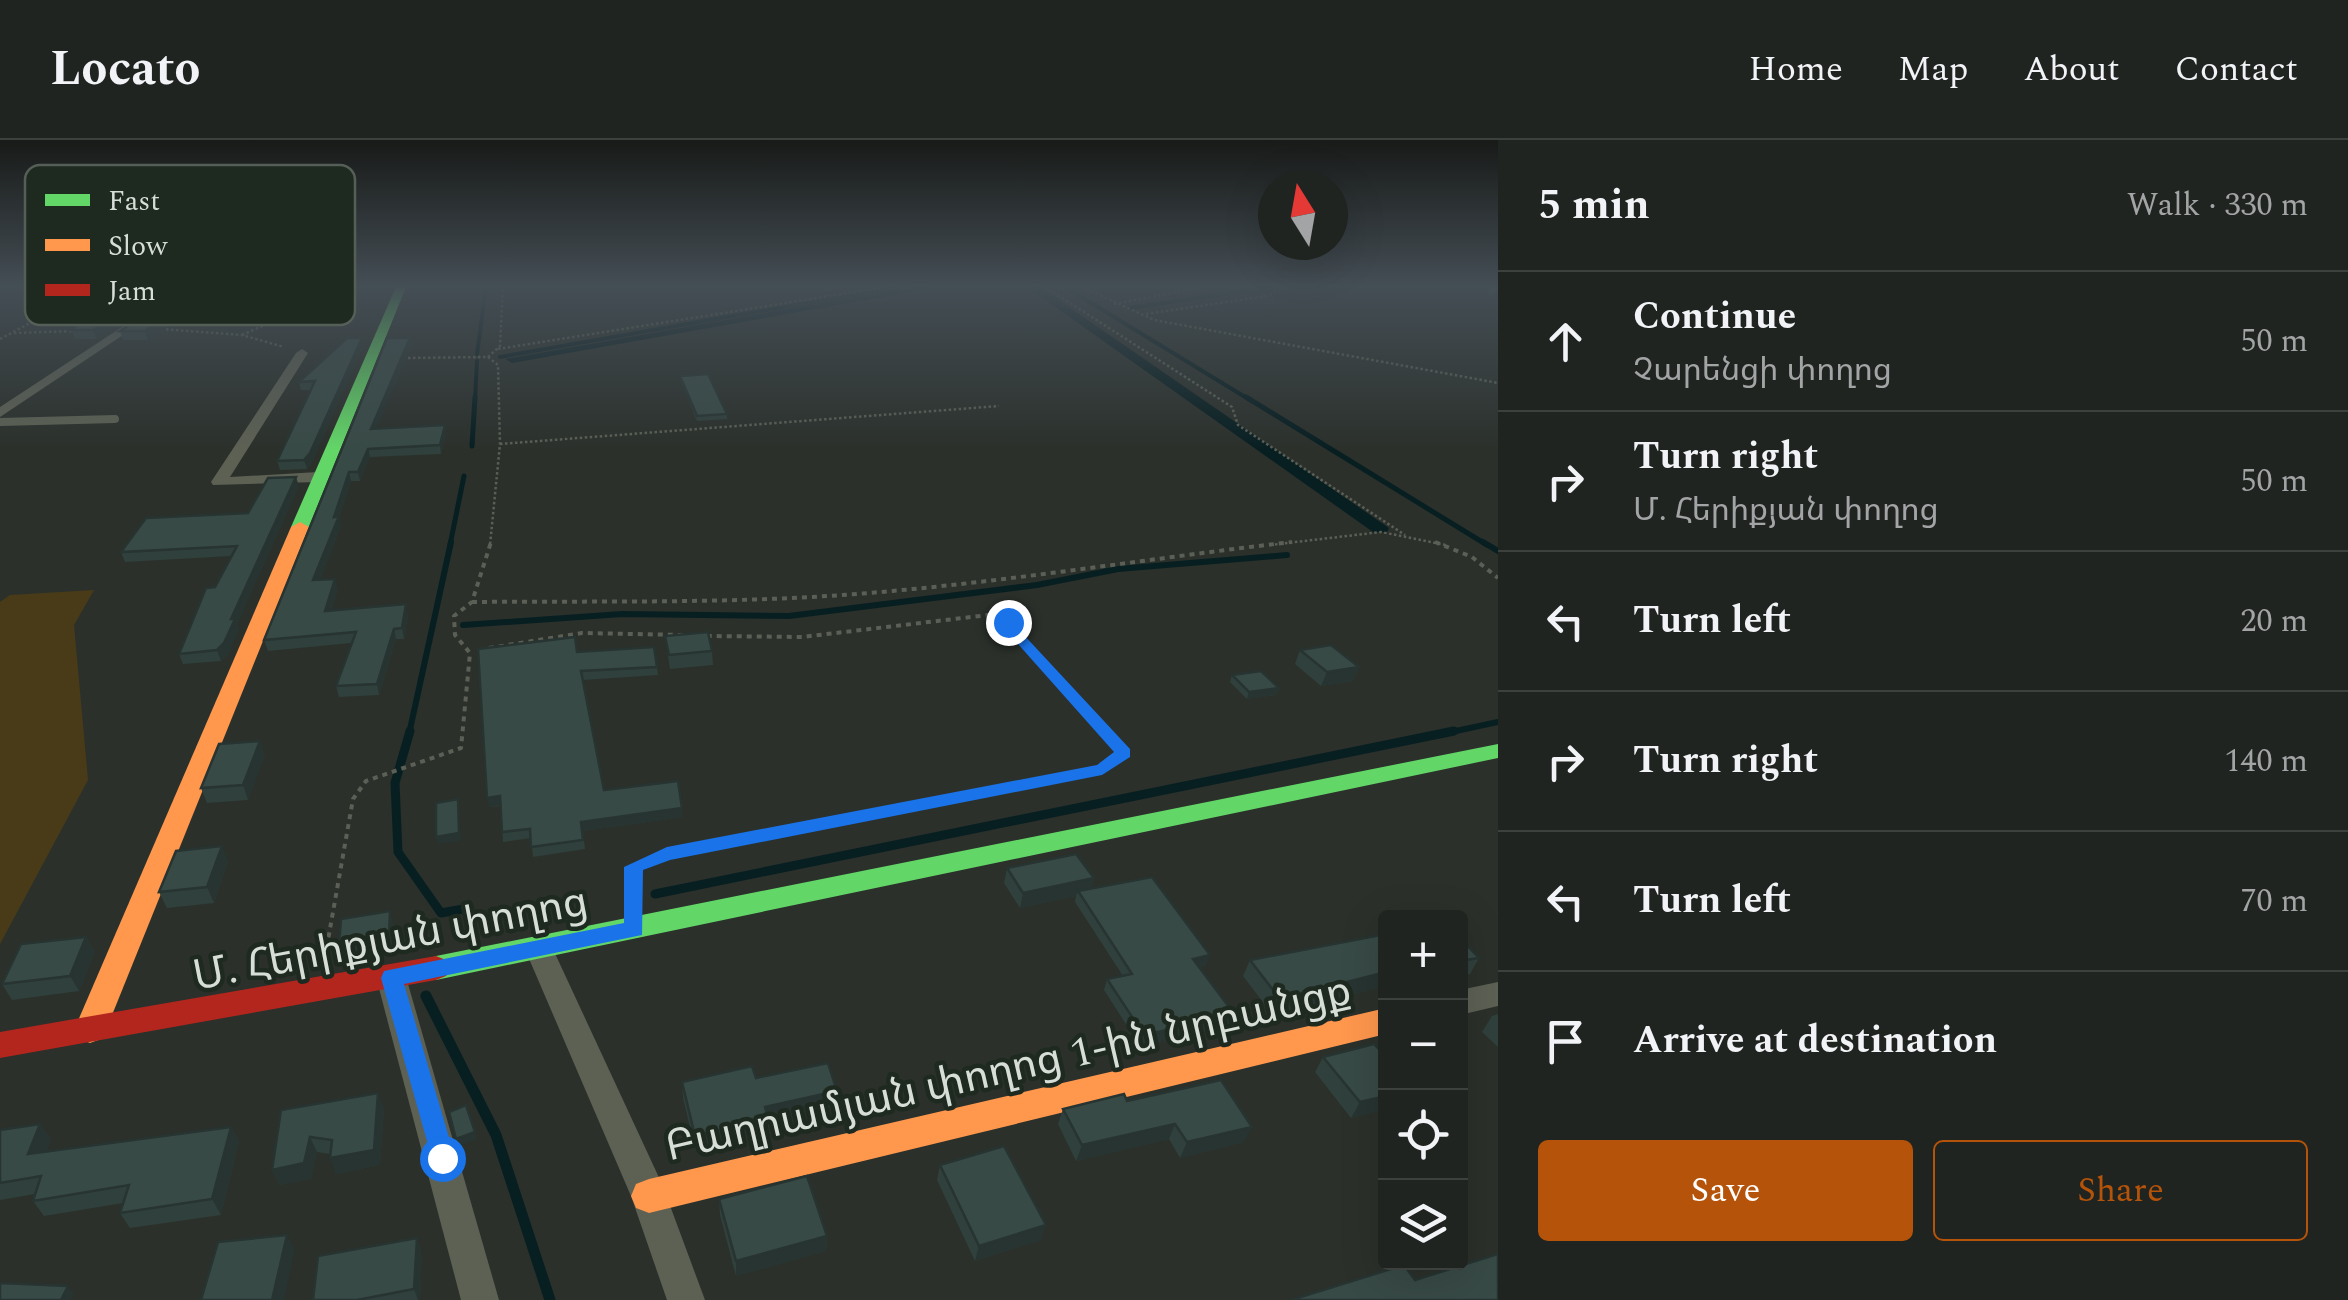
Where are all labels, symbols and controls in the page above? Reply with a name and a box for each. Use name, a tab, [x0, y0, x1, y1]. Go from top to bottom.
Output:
text: Locato	[50, 33, 201, 106]
text: Home	[1749, 43, 1843, 96]
text: Map	[1898, 43, 1968, 96]
text: About	[2023, 43, 2120, 96]
text: Contact	[2175, 43, 2298, 96]
legend	[25, 165, 355, 325]
north arrow	[1258, 170, 1348, 260]
text: 5 min	[1538, 174, 1650, 237]
text: Fast	[108, 180, 160, 223]
text: Walk · 330 m	[2127, 181, 2308, 230]
text: Slow	[108, 225, 168, 268]
text: Jam	[108, 270, 156, 313]
text: Continue	[1633, 288, 1796, 346]
icon: ahead	[1538, 314, 1593, 369]
text: 50 m	[2240, 317, 2308, 366]
text: Չարենցի փողոց	[1633, 346, 1892, 395]
text: Turn right	[1633, 428, 1818, 486]
icon: right	[1538, 454, 1593, 509]
text: 50 m	[2240, 457, 2308, 506]
text: Մ. Հերիքյան փողոց	[1633, 486, 1939, 535]
text: Turn left	[1633, 592, 1791, 650]
icon: left	[1538, 594, 1593, 649]
text: 20 m	[2240, 597, 2308, 646]
route end	[986, 600, 1032, 646]
text: Turn right	[1633, 732, 1818, 790]
icon: right	[1538, 734, 1593, 789]
text: 140 m	[2224, 737, 2308, 786]
street label: Մ. Հերիքյան փողոց	[188, 870, 593, 1009]
text: Turn left	[1633, 872, 1791, 930]
icon: left	[1538, 874, 1593, 929]
text: 70 m	[2240, 877, 2308, 926]
map controls	[1378, 910, 1468, 1270]
button: +	[1378, 910, 1468, 1000]
street label: Բաղրամյան փողոց 1-ին նրբանցք	[659, 960, 1358, 1179]
button: −	[1378, 1000, 1468, 1090]
text: Arrive at destination	[1633, 1012, 1997, 1070]
icon: arrive	[1538, 1014, 1593, 1069]
button: locate	[1378, 1090, 1468, 1180]
route start	[420, 1136, 466, 1182]
button: Save	[1538, 1140, 1913, 1241]
button: Share	[1933, 1140, 2308, 1241]
button: layers	[1378, 1180, 1468, 1270]

